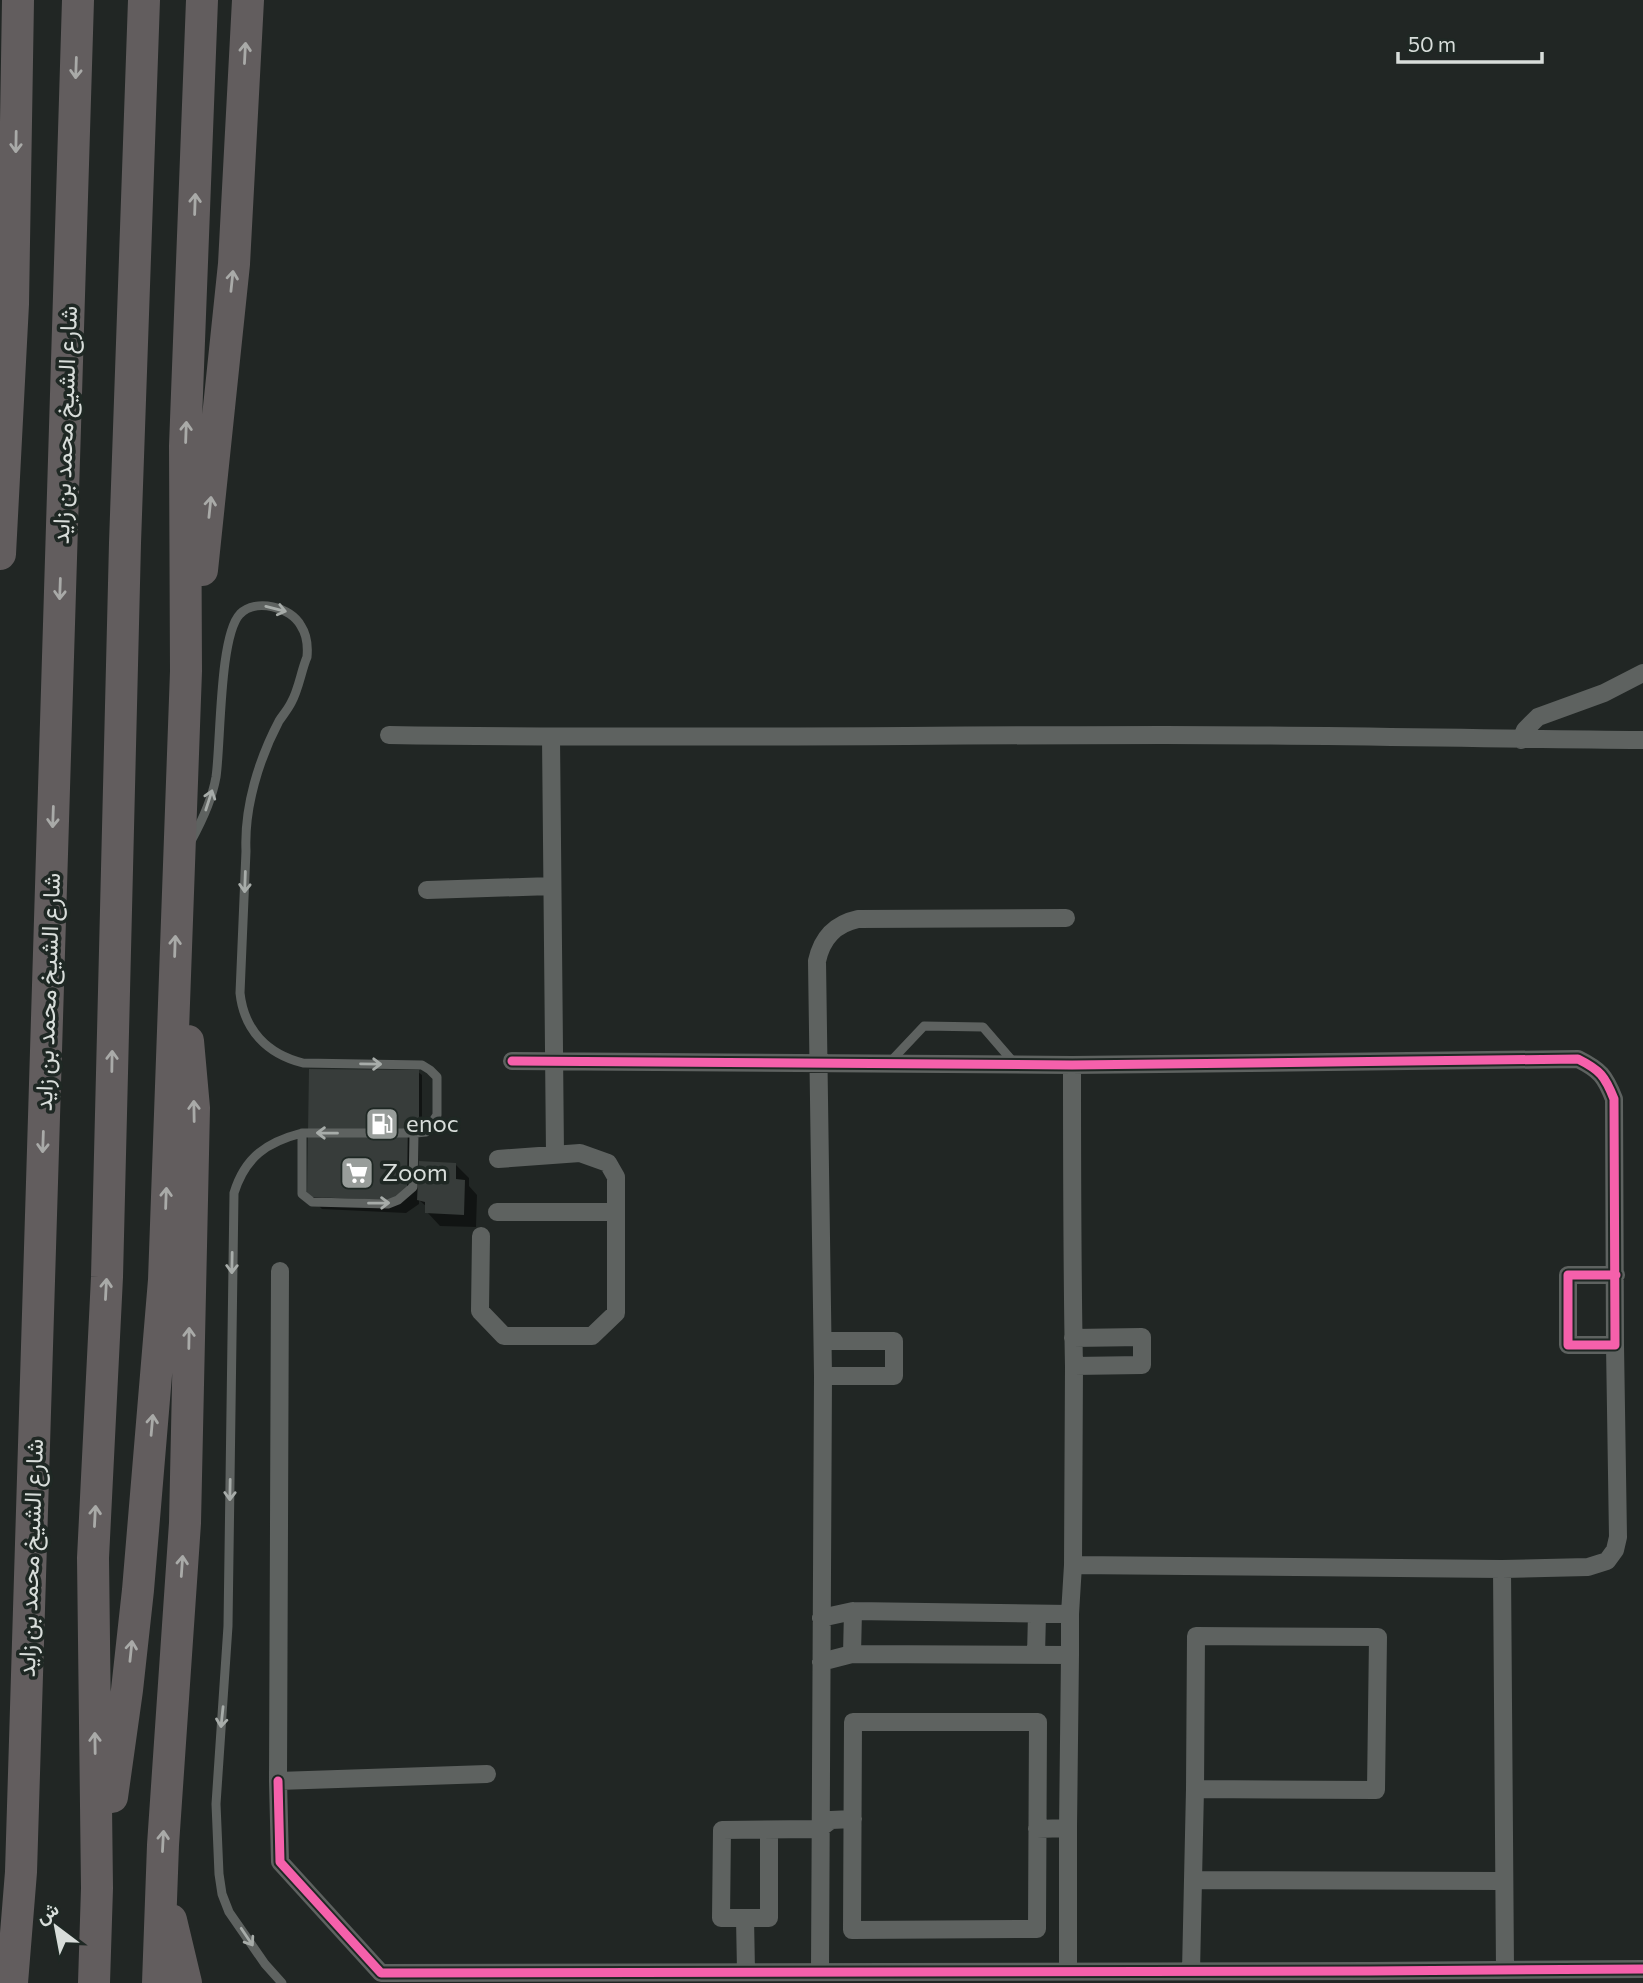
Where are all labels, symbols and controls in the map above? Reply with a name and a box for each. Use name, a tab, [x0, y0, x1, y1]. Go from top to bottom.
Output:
scale bar	[1398, 21, 1542, 65]
text: 50 m	[1408, 31, 1456, 56]
one-way arrow	[239, 42, 252, 65]
one-way arrow	[69, 56, 82, 79]
one-way arrow	[9, 130, 23, 153]
one-way arrow	[189, 193, 202, 216]
one-way arrow	[226, 270, 239, 292]
street label: شارع الشيخ محمد بن زايد	[45, 305, 86, 545]
one-way arrow	[180, 420, 193, 443]
one-way arrow	[203, 496, 216, 519]
one-way arrow	[53, 578, 67, 601]
one-way arrow	[264, 603, 286, 616]
one-way arrow	[204, 789, 217, 811]
one-way arrow	[47, 805, 60, 828]
one-way arrow	[238, 870, 251, 893]
street label: شارع الشيخ محمد بن زايد	[28, 872, 69, 1112]
one-way arrow	[169, 934, 182, 957]
one-way arrow	[105, 1050, 119, 1073]
one-way arrow	[360, 1057, 383, 1071]
one-way arrow	[187, 1099, 201, 1122]
fuel station icon: enoc	[363, 1105, 401, 1143]
place label: enoc	[406, 1108, 459, 1137]
one-way arrow	[316, 1126, 339, 1140]
one-way arrow	[37, 1130, 50, 1153]
supermarket icon: Zoom	[338, 1154, 376, 1192]
place label: Zoom	[382, 1157, 448, 1186]
one-way arrow	[160, 1186, 173, 1209]
one-way arrow	[367, 1197, 390, 1210]
one-way arrow	[225, 1251, 239, 1274]
one-way arrow	[100, 1278, 113, 1300]
one-way arrow	[183, 1327, 196, 1350]
one-way arrow	[146, 1414, 159, 1436]
street label: شارع الشيخ محمد بن زايد	[11, 1438, 52, 1678]
one-way arrow	[223, 1478, 237, 1501]
one-way arrow	[89, 1505, 102, 1528]
one-way arrow	[176, 1554, 189, 1577]
one-way arrow	[125, 1640, 138, 1663]
one-way arrow	[215, 1706, 228, 1728]
one-way arrow	[88, 1732, 102, 1755]
one-way arrow	[157, 1831, 170, 1853]
north arrow	[21, 1892, 91, 1962]
text: ش	[31, 1896, 63, 1929]
one-way arrow	[240, 1927, 254, 1946]

